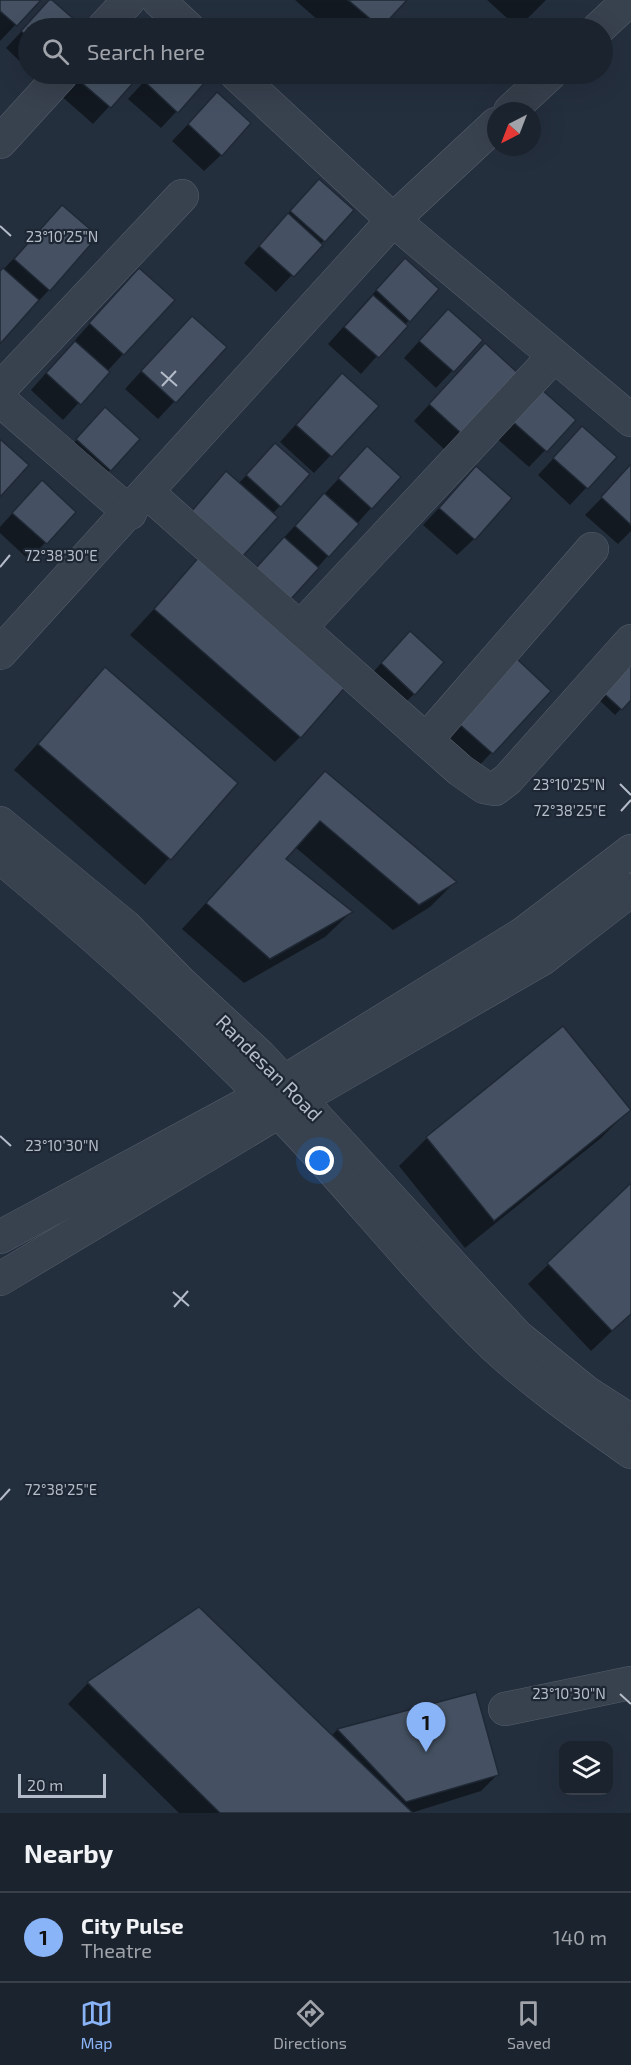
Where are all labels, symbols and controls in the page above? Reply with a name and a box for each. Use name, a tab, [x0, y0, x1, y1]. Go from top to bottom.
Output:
search box	[18, 18, 613, 84]
icon: search	[39, 35, 72, 68]
text: Search here	[87, 38, 205, 64]
north arrow	[487, 102, 541, 156]
text: 23°10'25"N	[26, 227, 98, 245]
text: 72°38'30"E	[24, 546, 98, 564]
text: 23°10'25"N	[533, 775, 605, 793]
text: 72°38'25"E	[534, 801, 606, 819]
street label: Randesan Road	[212, 1009, 328, 1125]
text: 23°10'30"N	[25, 1136, 99, 1154]
your location	[305, 1146, 334, 1175]
text: 72°38'25"E	[25, 1480, 97, 1498]
text: 23°10'30"N	[532, 1684, 606, 1702]
pin: 1	[406, 1702, 446, 1752]
map controls	[559, 1741, 613, 1795]
button: layers	[559, 1741, 613, 1795]
scale bar	[18, 1771, 106, 1798]
text: 20 m	[27, 1775, 63, 1794]
text: Nearby	[24, 1837, 113, 1868]
text: City Pulse	[81, 1912, 184, 1938]
text: 1	[39, 1925, 48, 1949]
text: 140 m	[553, 1925, 607, 1949]
text: Theatre	[81, 1938, 152, 1962]
tab: Map	[80, 1997, 113, 2052]
tab: Directions	[273, 1997, 347, 2052]
tab: Saved	[507, 1997, 551, 2052]

